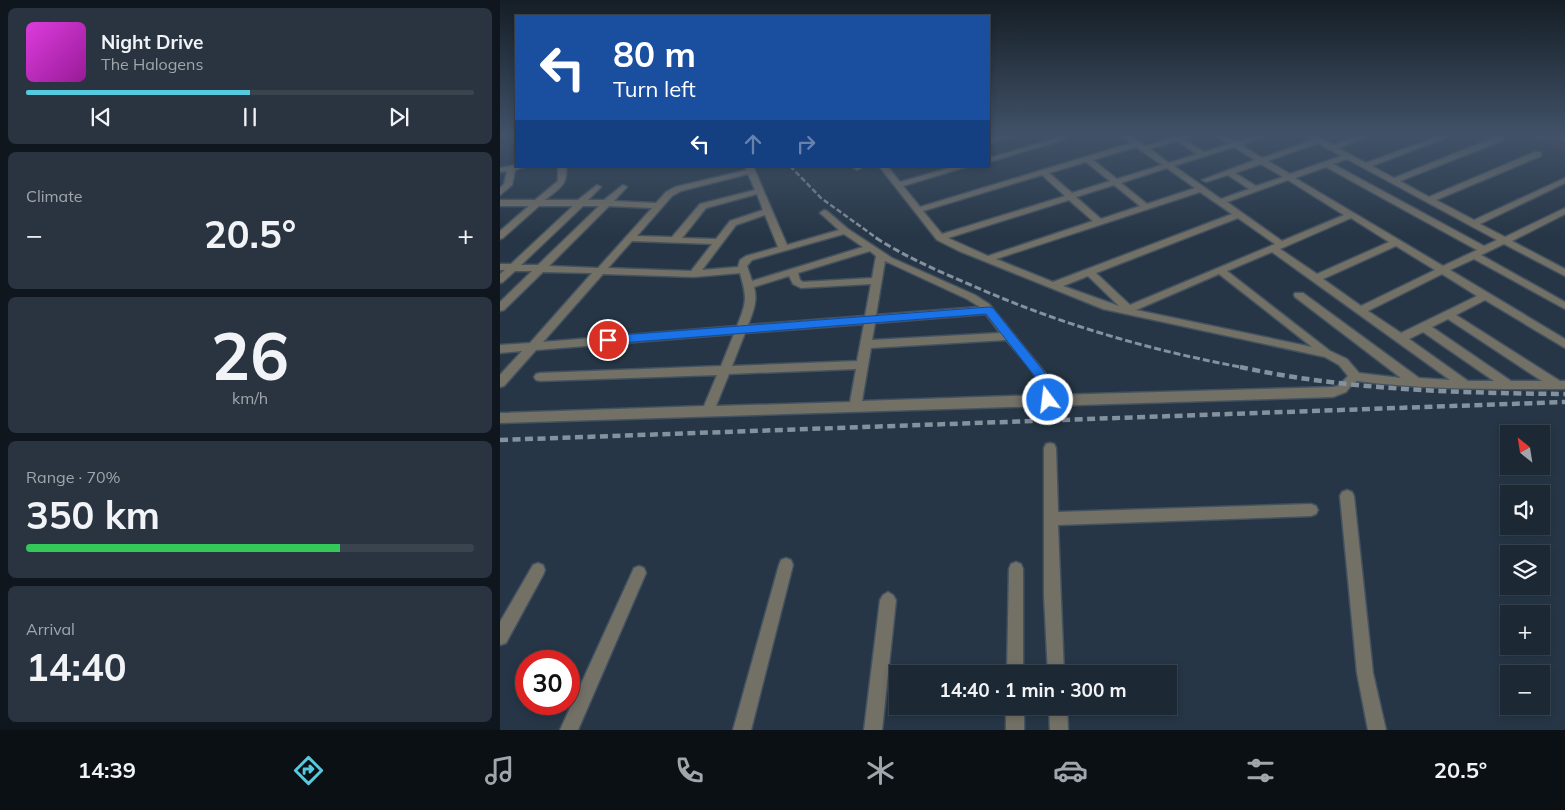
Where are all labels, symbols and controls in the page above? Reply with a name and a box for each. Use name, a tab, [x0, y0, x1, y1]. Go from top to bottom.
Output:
text: Night Drive	[101, 30, 203, 54]
text: 80 m	[613, 32, 696, 76]
icon: left	[530, 35, 595, 100]
text: The Halogens	[101, 54, 203, 74]
text: Turn left	[613, 75, 696, 103]
icon: previous	[87, 103, 115, 131]
icon: pause	[236, 103, 264, 131]
icon: next	[385, 103, 413, 131]
icon: left	[686, 130, 714, 158]
icon: ahead	[739, 130, 767, 158]
icon: right	[792, 130, 820, 158]
text: Climate	[26, 186, 82, 206]
text: 20.5°	[204, 210, 296, 258]
text: −	[26, 217, 43, 252]
text: +	[457, 217, 474, 252]
text: 26	[211, 315, 289, 396]
pin	[587, 319, 629, 361]
icon: arrive	[594, 326, 622, 354]
position arrow	[1021, 373, 1073, 425]
text: km/h	[232, 388, 268, 408]
north arrow	[1500, 425, 1550, 475]
map controls	[1500, 425, 1550, 715]
text: Range · 70%	[26, 467, 121, 487]
button: sound	[1500, 485, 1550, 535]
text: 350 km	[26, 491, 160, 539]
button: layers	[1500, 545, 1550, 595]
button: +	[1500, 605, 1550, 655]
text: Arrival	[26, 619, 75, 639]
text: 14:40	[26, 643, 127, 691]
speed limit sign: 30	[515, 650, 580, 715]
button: −	[1500, 665, 1550, 715]
text: 14:40 · 1 min · 300 m	[939, 678, 1127, 702]
icon: directions	[291, 753, 326, 788]
icon: music	[482, 753, 517, 788]
icon: phone	[672, 753, 707, 788]
icon: climate	[863, 753, 898, 788]
icon: car	[1053, 753, 1088, 788]
icon: filters	[1243, 753, 1278, 788]
text: 14:39	[78, 756, 136, 784]
text: 20.5°	[1434, 756, 1487, 784]

